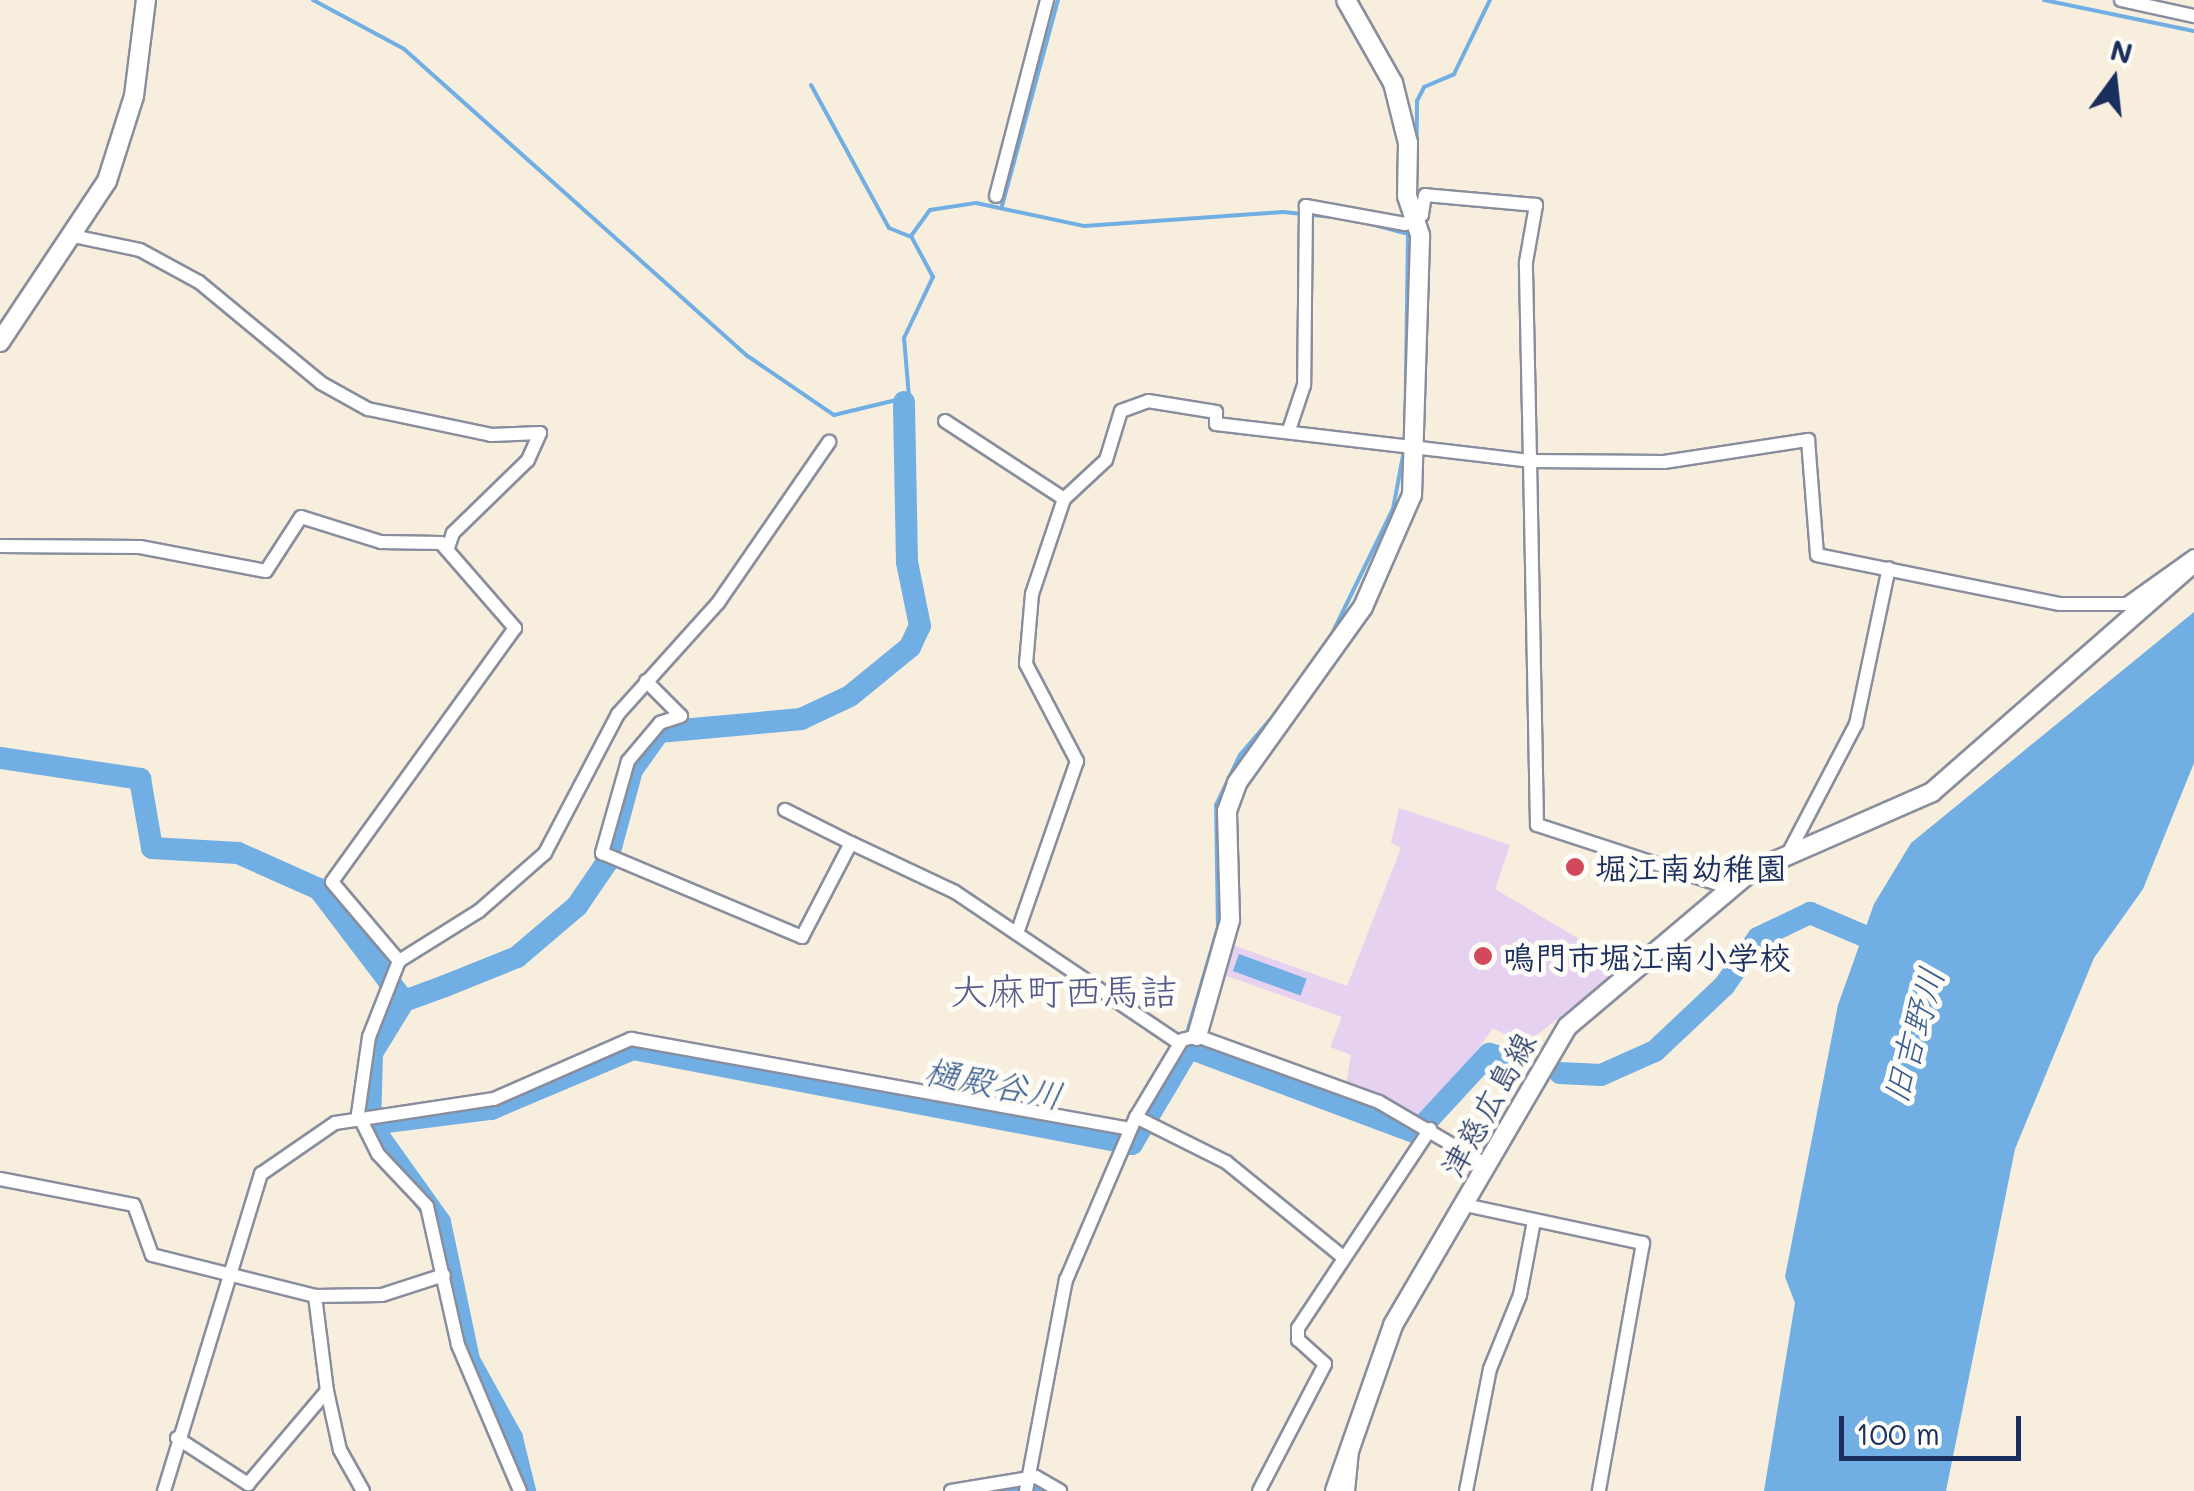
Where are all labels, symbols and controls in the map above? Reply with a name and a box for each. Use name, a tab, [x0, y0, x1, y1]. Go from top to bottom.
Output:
north arrow	[2064, 30, 2164, 130]
text: N	[2107, 31, 2137, 71]
place label: 堀江南幼稚園	[1595, 848, 1787, 886]
marker: 堀江南幼稚園	[1564, 856, 1586, 878]
place label: 鳴門市堀江南小学校	[1503, 937, 1791, 975]
marker: 鳴門市堀江南小学校	[1472, 945, 1494, 967]
water label: 旧吉野川	[1873, 962, 1951, 1108]
district label: 大麻町西馬詰	[950, 968, 1178, 1014]
street label: 津慈広島線	[1431, 1025, 1543, 1183]
water label: 樋殿谷川	[921, 1048, 1067, 1116]
scale bar	[1844, 1396, 2026, 1458]
text: 100 m	[1856, 1413, 1940, 1453]

